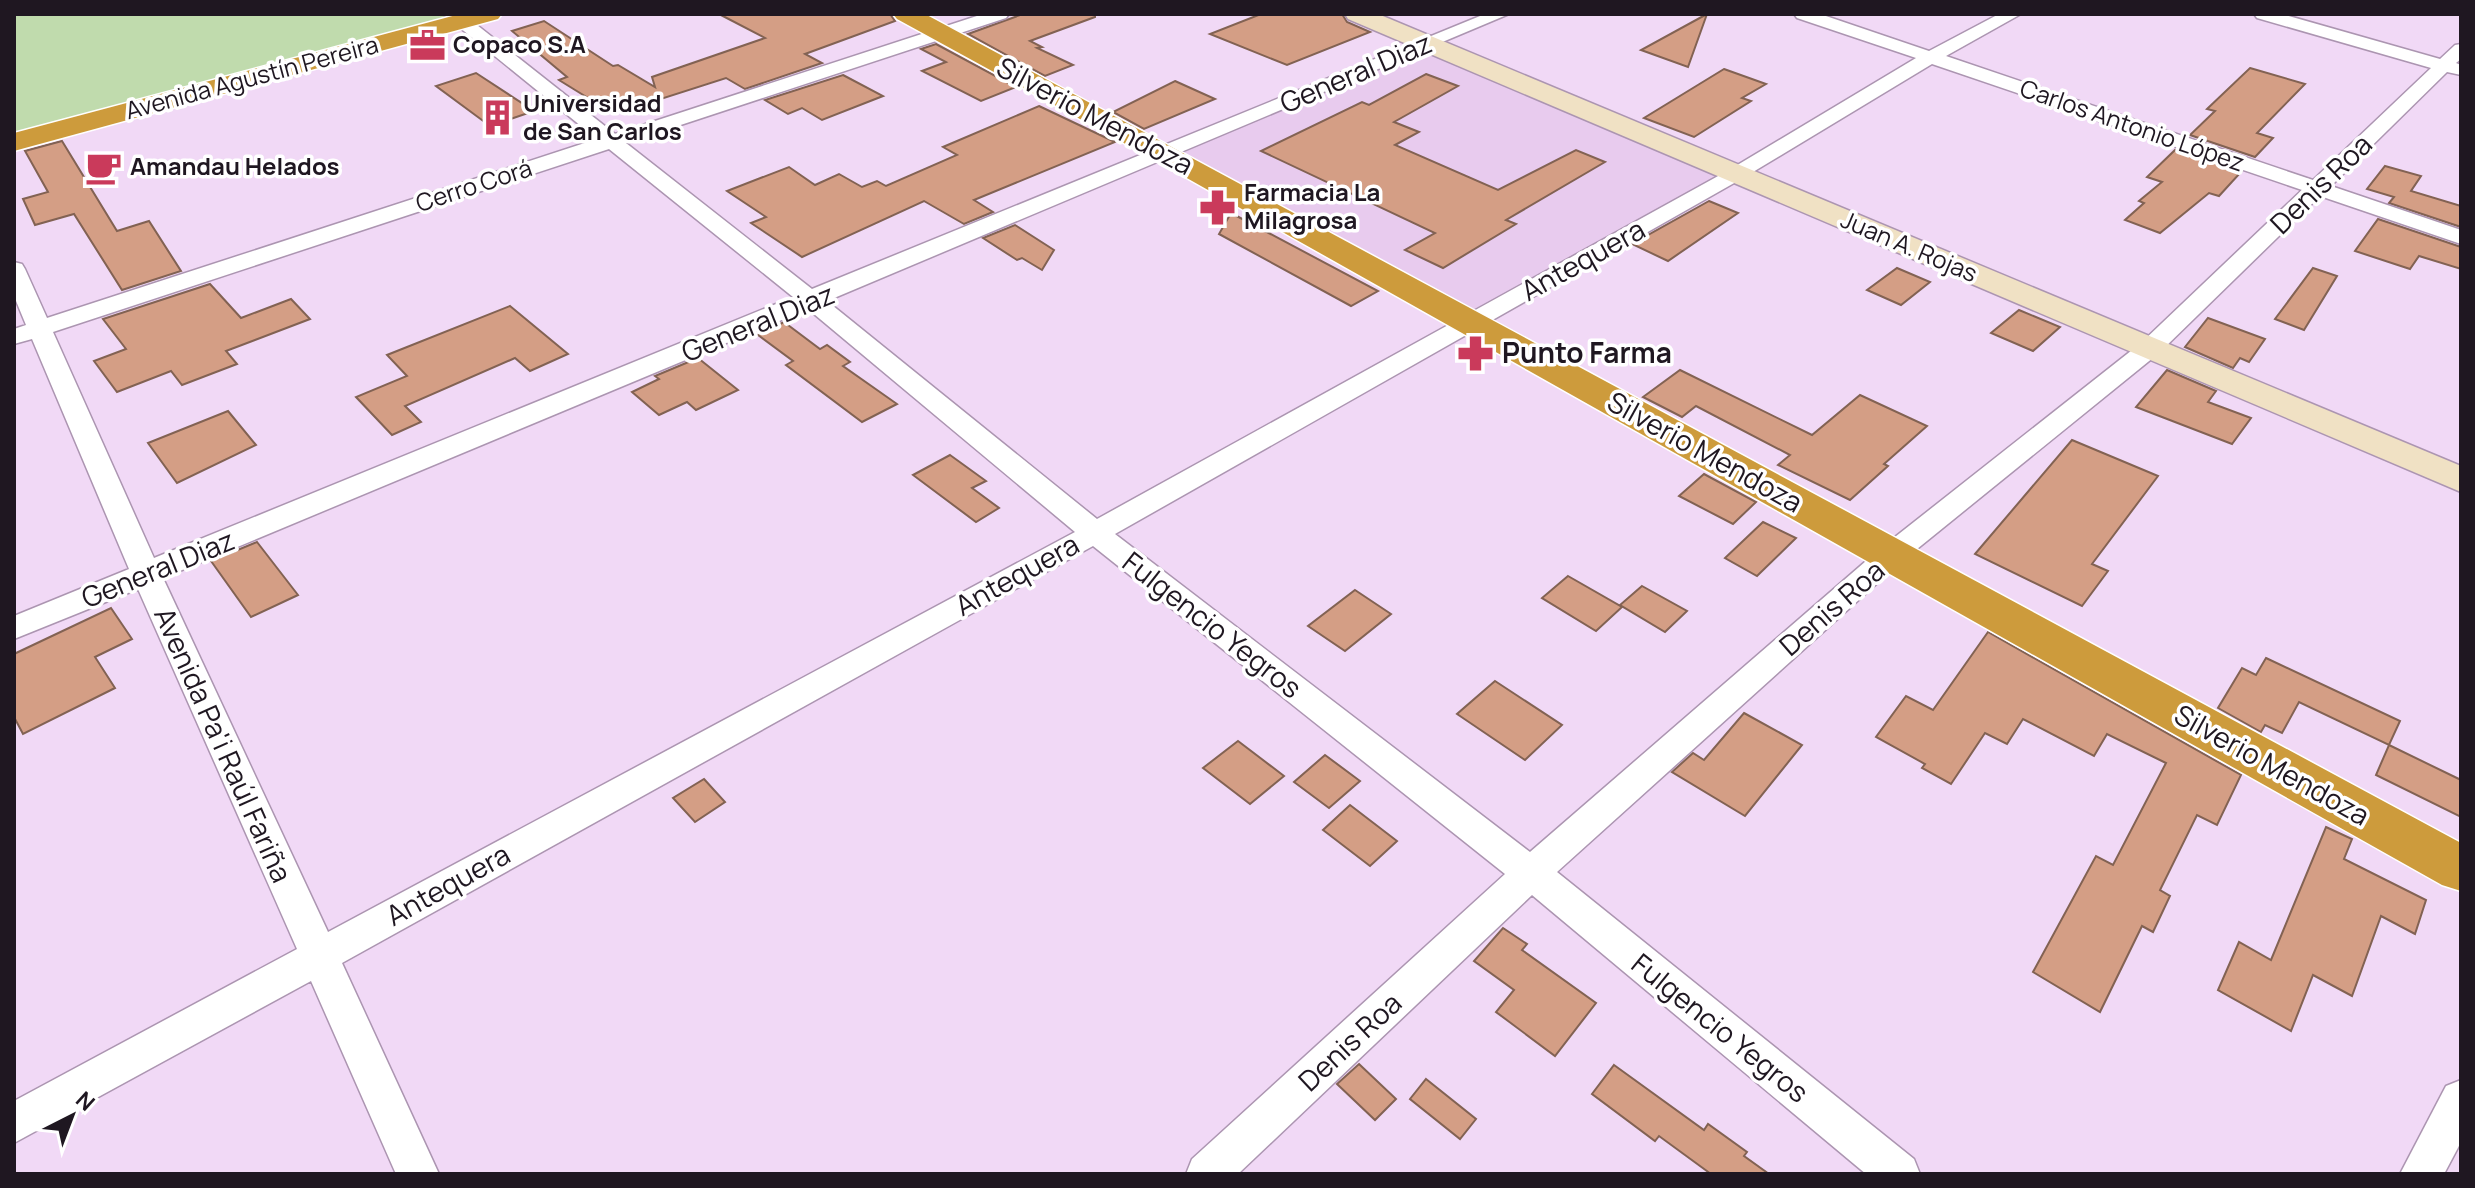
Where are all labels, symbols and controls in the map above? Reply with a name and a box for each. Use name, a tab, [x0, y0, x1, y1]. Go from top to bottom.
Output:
street label: General Diaz	[1274, 23, 1437, 121]
office icon: Copaco S.A	[408, 26, 446, 64]
street label: Avenida Agustín Pereira	[122, 27, 382, 126]
place label: Copaco S.A	[453, 27, 586, 60]
street label: Silverio Mendoza	[991, 47, 1200, 183]
street label: Carlos Antonio López	[2016, 71, 2249, 178]
place label: Universidad de San Carlos	[523, 86, 682, 147]
building icon: Universidad de San Carlos	[478, 99, 516, 137]
street label: Denis Roa	[2261, 125, 2380, 241]
cafe icon: Amandau Helados	[85, 148, 123, 186]
place label: Amandau Helados	[130, 149, 339, 182]
street label: Cerro Corá	[411, 150, 536, 219]
place label: Farmacia La Milagrosa	[1244, 175, 1380, 236]
pharmacy icon: Farmacia La Milagrosa	[1199, 188, 1237, 226]
street label: Juan A. Rojas	[1836, 202, 1983, 289]
street label: Antequera	[1514, 210, 1651, 309]
street label: General Diaz	[676, 274, 840, 370]
place label: Punto Farma	[1502, 333, 1672, 371]
pharmacy icon: Punto Farma	[1457, 334, 1495, 372]
street label: Silverio Mendoza	[1601, 382, 1810, 520]
street label: General Diaz	[76, 520, 240, 616]
street label: Antequera	[948, 525, 1085, 624]
street label: Fulgencio Yegros	[1115, 542, 1310, 706]
street label: Denis Roa	[1771, 551, 1892, 664]
street label: Avenida Pa'i Raúl Fariña	[146, 601, 302, 888]
street label: Silverio Mendoza	[2168, 695, 2377, 833]
street label: Antequera	[379, 835, 516, 934]
street label: Fulgencio Yegros	[1624, 944, 1817, 1110]
street label: Denis Roa	[1290, 984, 1409, 1099]
north arrow	[32, 1076, 112, 1156]
text: N	[69, 1085, 101, 1118]

